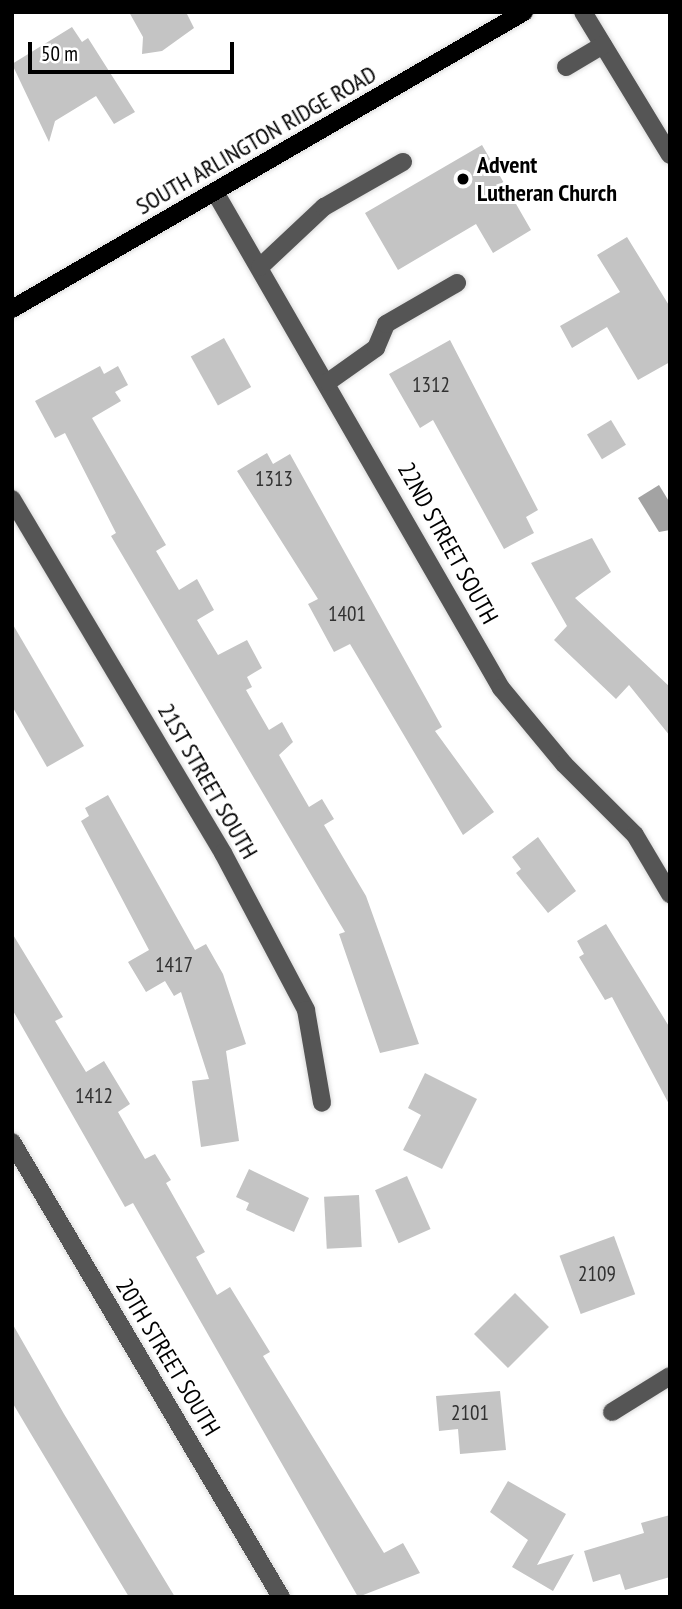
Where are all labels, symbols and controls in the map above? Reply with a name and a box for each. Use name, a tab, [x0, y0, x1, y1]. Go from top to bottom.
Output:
scale bar	[32, 28, 238, 72]
text: 50 m	[41, 40, 78, 67]
street label: SOUTH ARLINGTON RIDGE ROAD	[131, 59, 381, 221]
place label: Advent Lutheran Church	[477, 151, 617, 207]
marker: Advent Lutheran Church	[455, 171, 471, 187]
house number: 1312	[412, 372, 450, 398]
street label: 22ND STREET SOUTH	[392, 457, 504, 629]
house number: 1313	[255, 466, 293, 492]
house number: 1401	[328, 601, 366, 627]
street label: 21ST STREET SOUTH	[151, 698, 265, 864]
house number: 1417	[155, 952, 193, 978]
house number: 1412	[75, 1083, 113, 1109]
house number: 2109	[578, 1261, 616, 1287]
street label: 20TH STREET SOUTH	[110, 1273, 226, 1441]
house number: 2101	[451, 1400, 489, 1426]

